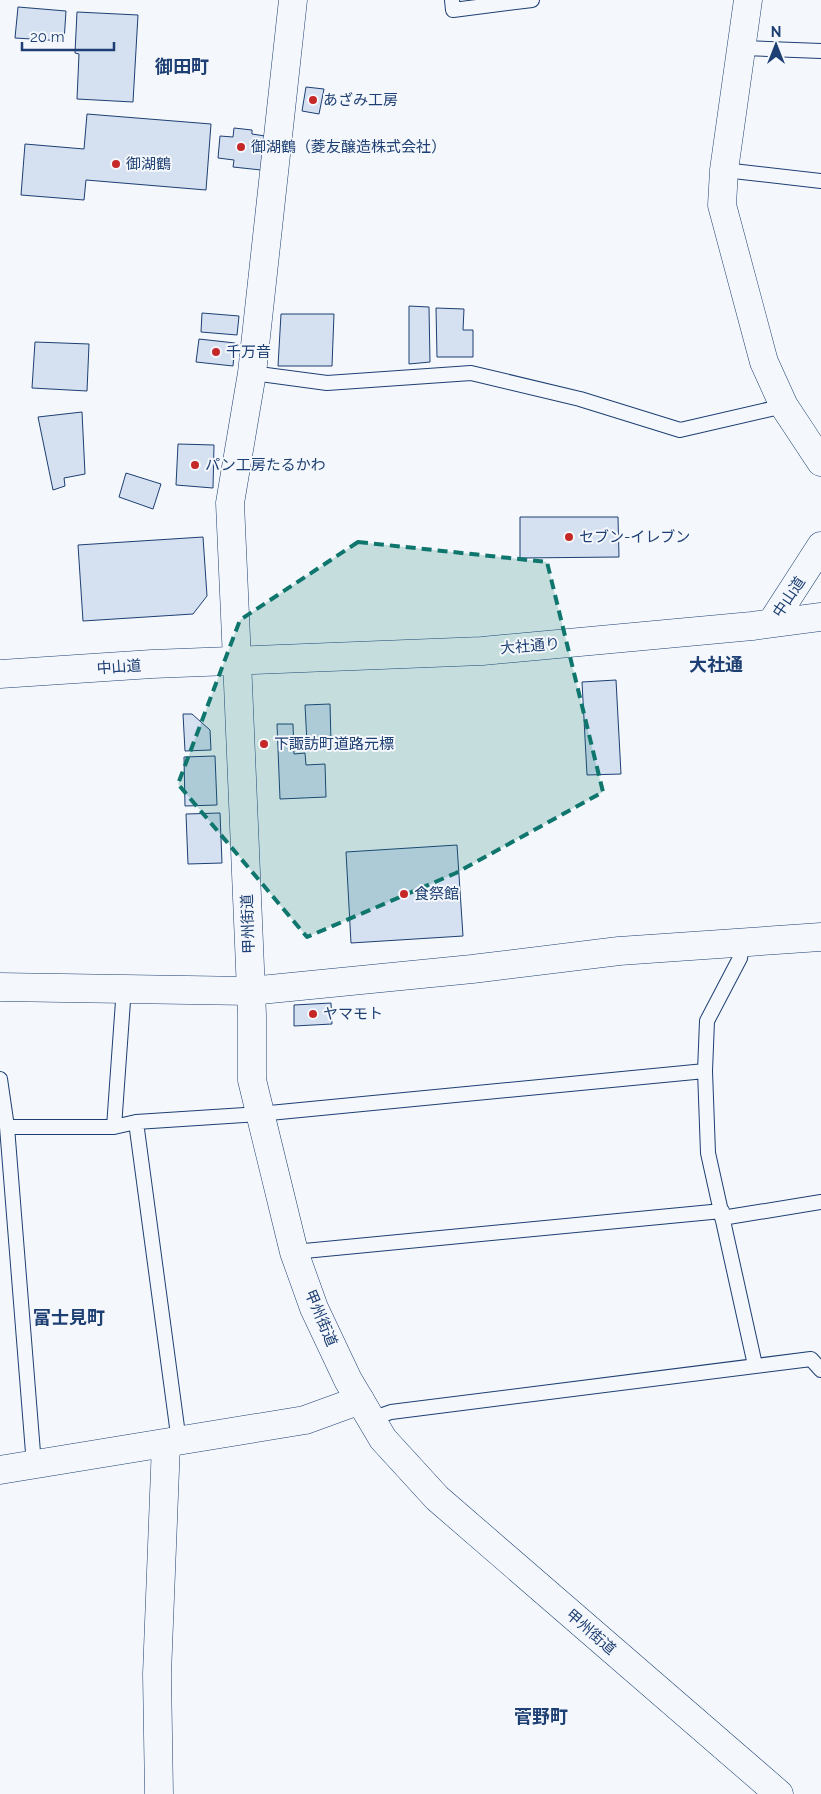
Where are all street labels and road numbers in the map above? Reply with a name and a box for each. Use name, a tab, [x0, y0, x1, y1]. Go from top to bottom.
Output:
street label: 中山道	[769, 573, 809, 621]
street label: 大社通り	[499, 634, 561, 658]
street label: 中山道	[96, 656, 142, 678]
street label: 甲州街道	[238, 894, 258, 954]
street label: 甲州街道	[301, 1287, 341, 1349]
street label: 甲州街道	[562, 1606, 620, 1658]

